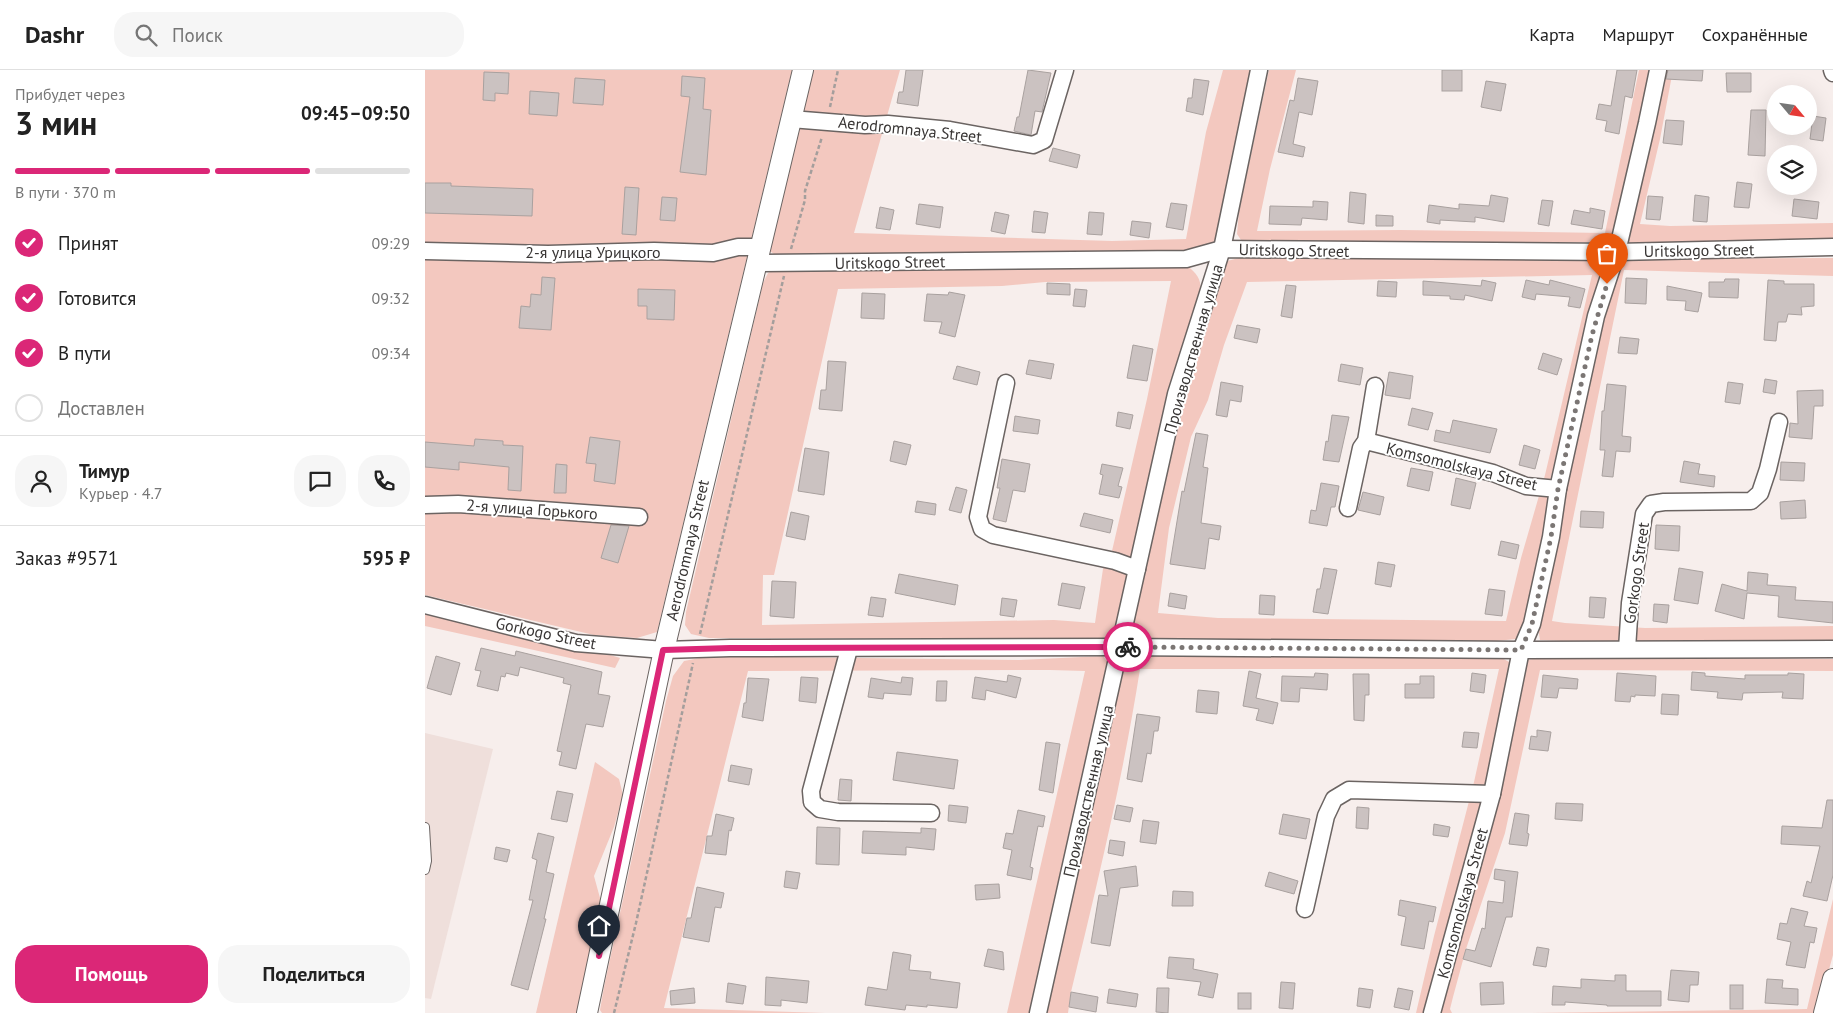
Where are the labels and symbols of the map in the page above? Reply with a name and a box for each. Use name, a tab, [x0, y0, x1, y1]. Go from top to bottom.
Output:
north arrow	[1767, 85, 1817, 135]
street label: Aerodromnaya Street	[837, 112, 983, 147]
pin	[1586, 233, 1628, 284]
street label: Uritskogo Street	[1238, 239, 1350, 261]
street label: Uritskogo Street	[1643, 239, 1755, 261]
street label: 2-я улица Урицкого	[525, 242, 661, 262]
street label: Uritskogo Street	[834, 251, 946, 273]
street label: Производственная улица	[1159, 262, 1227, 436]
street label: Komsomolskaya Street	[1384, 438, 1540, 495]
street label: Aerodromnaya Street	[661, 477, 713, 622]
street label: 2-я улица Горького	[466, 494, 598, 524]
street label: Gorkogo Street	[1619, 520, 1653, 625]
street label: Gorkogo Street	[494, 613, 599, 654]
courier	[1103, 622, 1153, 672]
street label: Производственная улица	[1058, 703, 1118, 879]
street label: Komsomolskaya Street	[1432, 825, 1492, 980]
pin	[578, 905, 620, 956]

